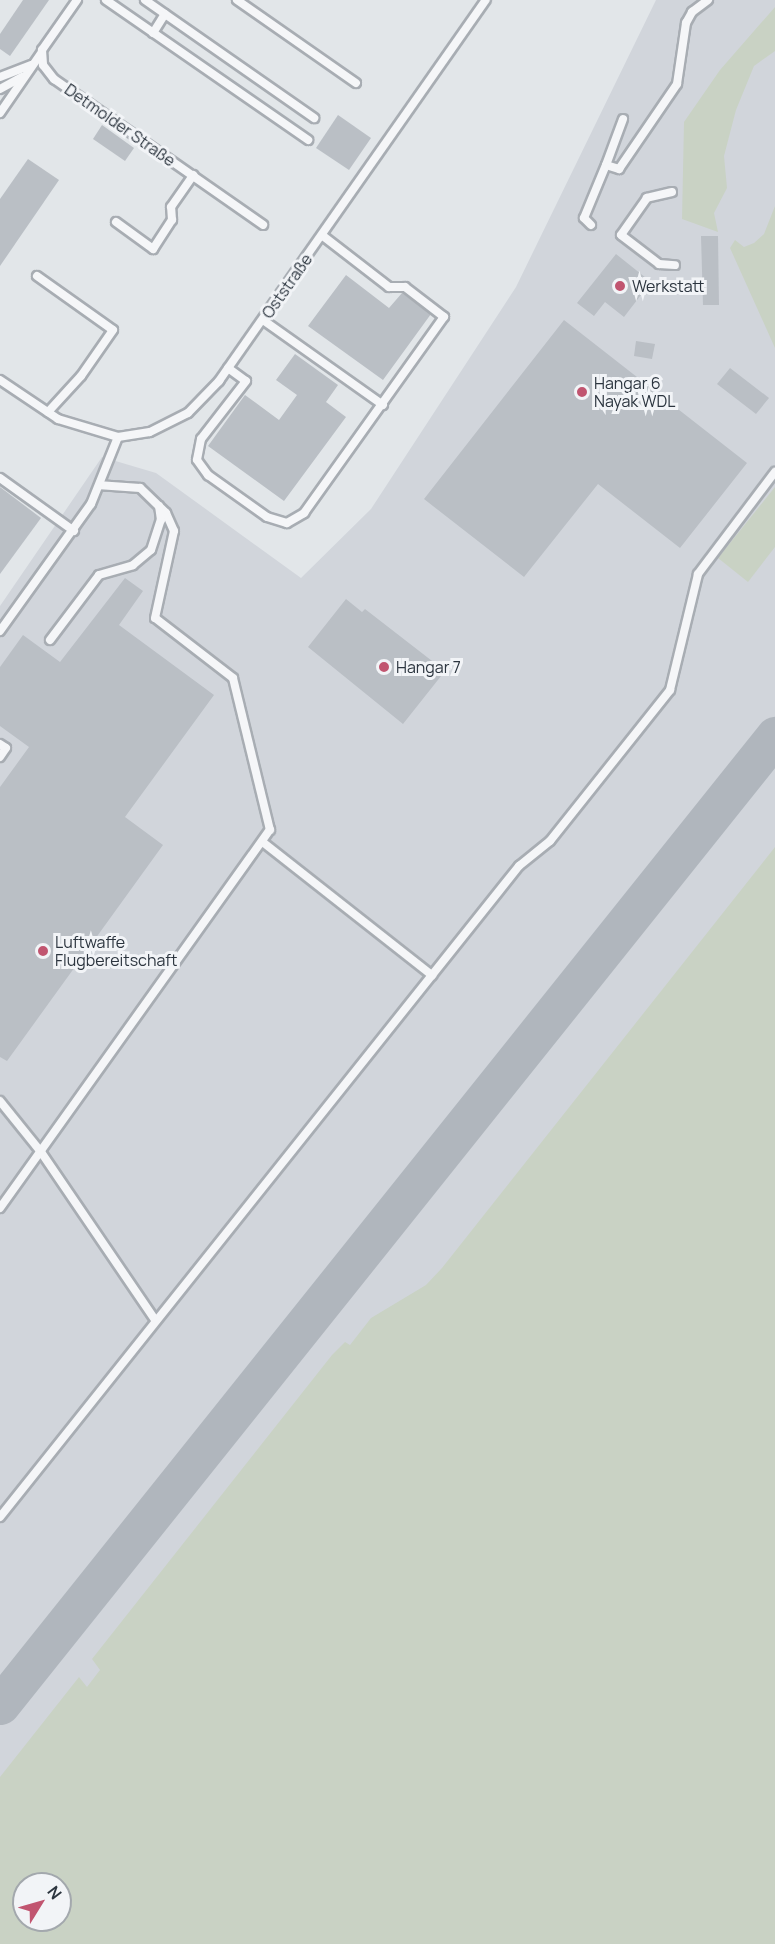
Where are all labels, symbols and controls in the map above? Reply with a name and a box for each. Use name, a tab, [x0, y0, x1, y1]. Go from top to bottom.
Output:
street label: Detmolder Straße	[61, 80, 179, 170]
street label: Oststraße	[258, 250, 316, 322]
place label: Werkstatt	[632, 276, 704, 296]
marker: Werkstatt	[613, 279, 627, 293]
place label: Hangar 6 Nayak WDL	[594, 373, 675, 411]
marker: Hangar 6 Nayak WDL	[575, 385, 589, 399]
place label: Hangar 7	[396, 657, 461, 677]
marker: Hangar 7	[377, 660, 391, 674]
place label: Luftwaffe Flugbereitschaft	[55, 932, 177, 970]
marker: Luftwaffe Flugbereitschaft	[36, 944, 50, 958]
north arrow	[12, 1872, 72, 1932]
text: N	[43, 1881, 67, 1904]

